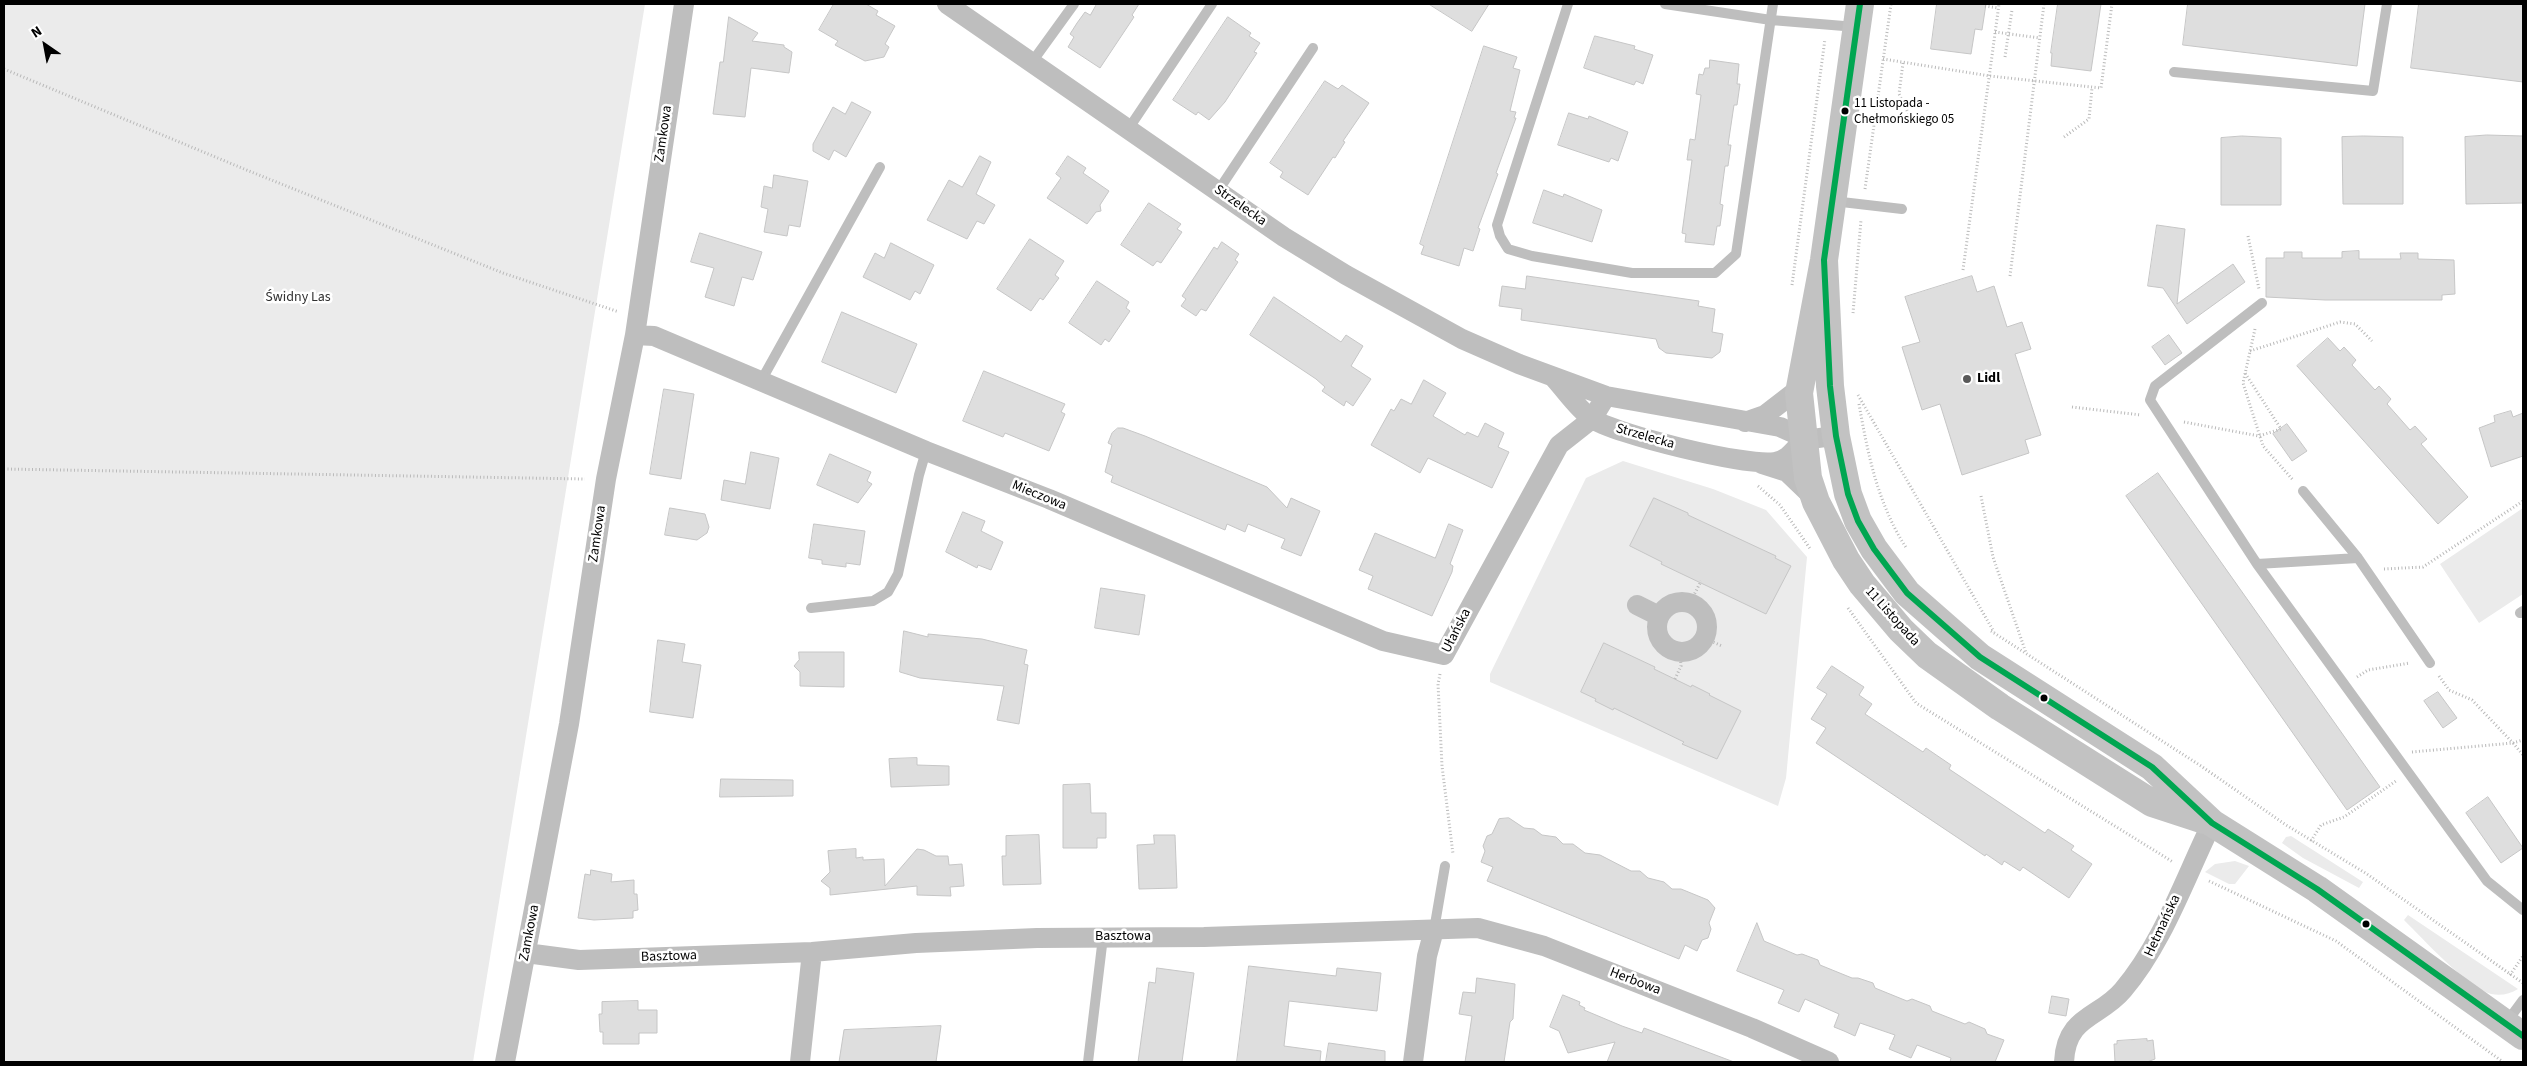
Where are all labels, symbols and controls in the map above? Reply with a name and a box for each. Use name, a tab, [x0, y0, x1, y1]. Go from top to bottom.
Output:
north arrow	[20, 20, 70, 70]
text: N	[27, 21, 46, 43]
place label: 11 Listopada - Chełmońskiego 05	[1854, 96, 1954, 127]
street label: Zamkowa	[652, 105, 676, 163]
marker: 11 Listopada - Chełmońskiego 05	[1840, 106, 1850, 116]
street label: Strzelecka	[1211, 182, 1269, 230]
park label: Świdny Las	[265, 290, 331, 306]
place label: Lidl	[1977, 371, 2000, 387]
marker: Lidl	[1961, 373, 1973, 385]
street label: Strzelecka	[1614, 421, 1676, 453]
street label: Mieczowa	[1009, 477, 1069, 515]
street label: Zamkowa	[586, 505, 610, 563]
street label: 11 Listopada	[1861, 584, 1923, 650]
street label: Ułańska	[1439, 606, 1475, 656]
unlabelled marker	[2039, 693, 2049, 703]
street label: Hetmańska	[2141, 892, 2185, 960]
street label: Zamkowa	[516, 903, 544, 963]
unlabelled marker	[2361, 919, 2371, 929]
street label: Basztowa	[1095, 929, 1151, 945]
street label: Basztowa	[641, 948, 697, 966]
street label: Herbowa	[1607, 965, 1663, 999]

